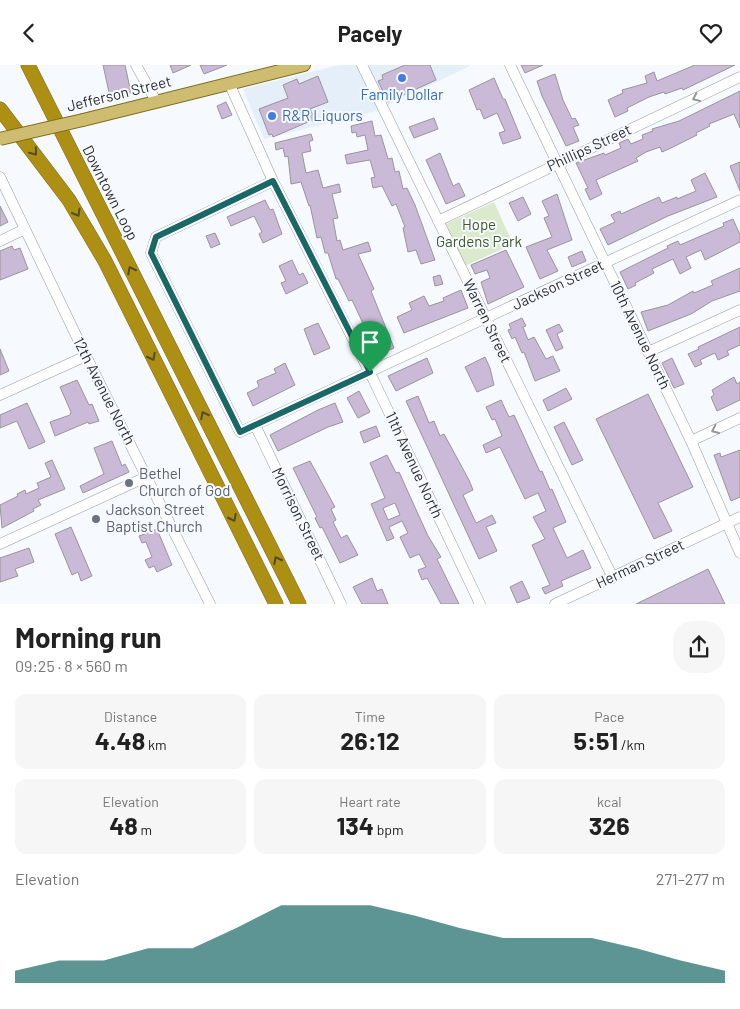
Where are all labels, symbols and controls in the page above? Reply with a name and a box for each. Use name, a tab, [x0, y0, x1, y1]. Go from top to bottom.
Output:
icon: back	[15, 19, 43, 47]
icon: heart	[697, 19, 725, 47]
text: Pacely	[338, 20, 402, 46]
street label: Jefferson Street	[64, 71, 173, 115]
marker: Family Dollar	[396, 72, 408, 84]
place label: Family Dollar	[361, 85, 444, 103]
one-way arrow	[692, 91, 701, 102]
place label: R&R Liquors	[282, 106, 363, 124]
marker: R&R Liquors	[266, 110, 278, 122]
street label: Phillips Street	[544, 120, 634, 174]
street label: Downtown Loop	[79, 142, 143, 243]
one-way arrow	[28, 146, 36, 155]
one-way arrow	[70, 208, 80, 217]
park label: Hope Gardens Park	[436, 215, 523, 250]
street label: Jackson Street	[509, 255, 606, 313]
one-way arrow	[127, 266, 137, 275]
street label: Warren Street	[460, 276, 516, 365]
street label: 10th Avenue North	[607, 277, 675, 392]
pin	[349, 321, 391, 372]
icon: arrive	[356, 328, 384, 356]
street label: 12th Avenue North	[70, 334, 140, 447]
one-way arrow	[146, 352, 156, 361]
street label: 11th Avenue North	[382, 409, 447, 521]
one-way arrow	[200, 411, 210, 420]
one-way arrow	[712, 423, 721, 433]
place label: Bethel Church of God	[139, 464, 230, 499]
street label: Morrison Street	[269, 464, 329, 563]
marker: Bethel Church of God	[123, 477, 135, 489]
place label: Jackson Street Baptist Church	[106, 500, 205, 535]
marker: Jackson Street Baptist Church	[90, 513, 102, 525]
one-way arrow	[227, 513, 237, 522]
street label: Herman Street	[593, 535, 687, 591]
one-way arrow	[273, 557, 283, 566]
text: Morning run	[15, 620, 162, 654]
button: share	[673, 621, 725, 673]
text: 09:25 · 8 × 560 m	[15, 656, 128, 675]
text: Distance	[104, 708, 157, 725]
text: Time	[355, 708, 385, 725]
text: Pace	[594, 708, 624, 725]
text: 4.48	[95, 725, 145, 755]
text: 26:12	[340, 725, 400, 755]
text: 5:51	[574, 725, 618, 755]
text: km	[145, 736, 167, 753]
text: /km	[618, 736, 645, 753]
text: Elevation	[102, 793, 159, 810]
text: Heart rate	[339, 793, 401, 810]
text: kcal	[597, 793, 622, 810]
text: 48	[109, 810, 138, 840]
text: 134	[336, 810, 374, 840]
text: 326	[589, 810, 630, 840]
text: m	[138, 821, 152, 838]
text: bpm	[374, 821, 404, 838]
text: Elevation	[15, 869, 79, 888]
text: 271–277 m	[656, 869, 725, 888]

